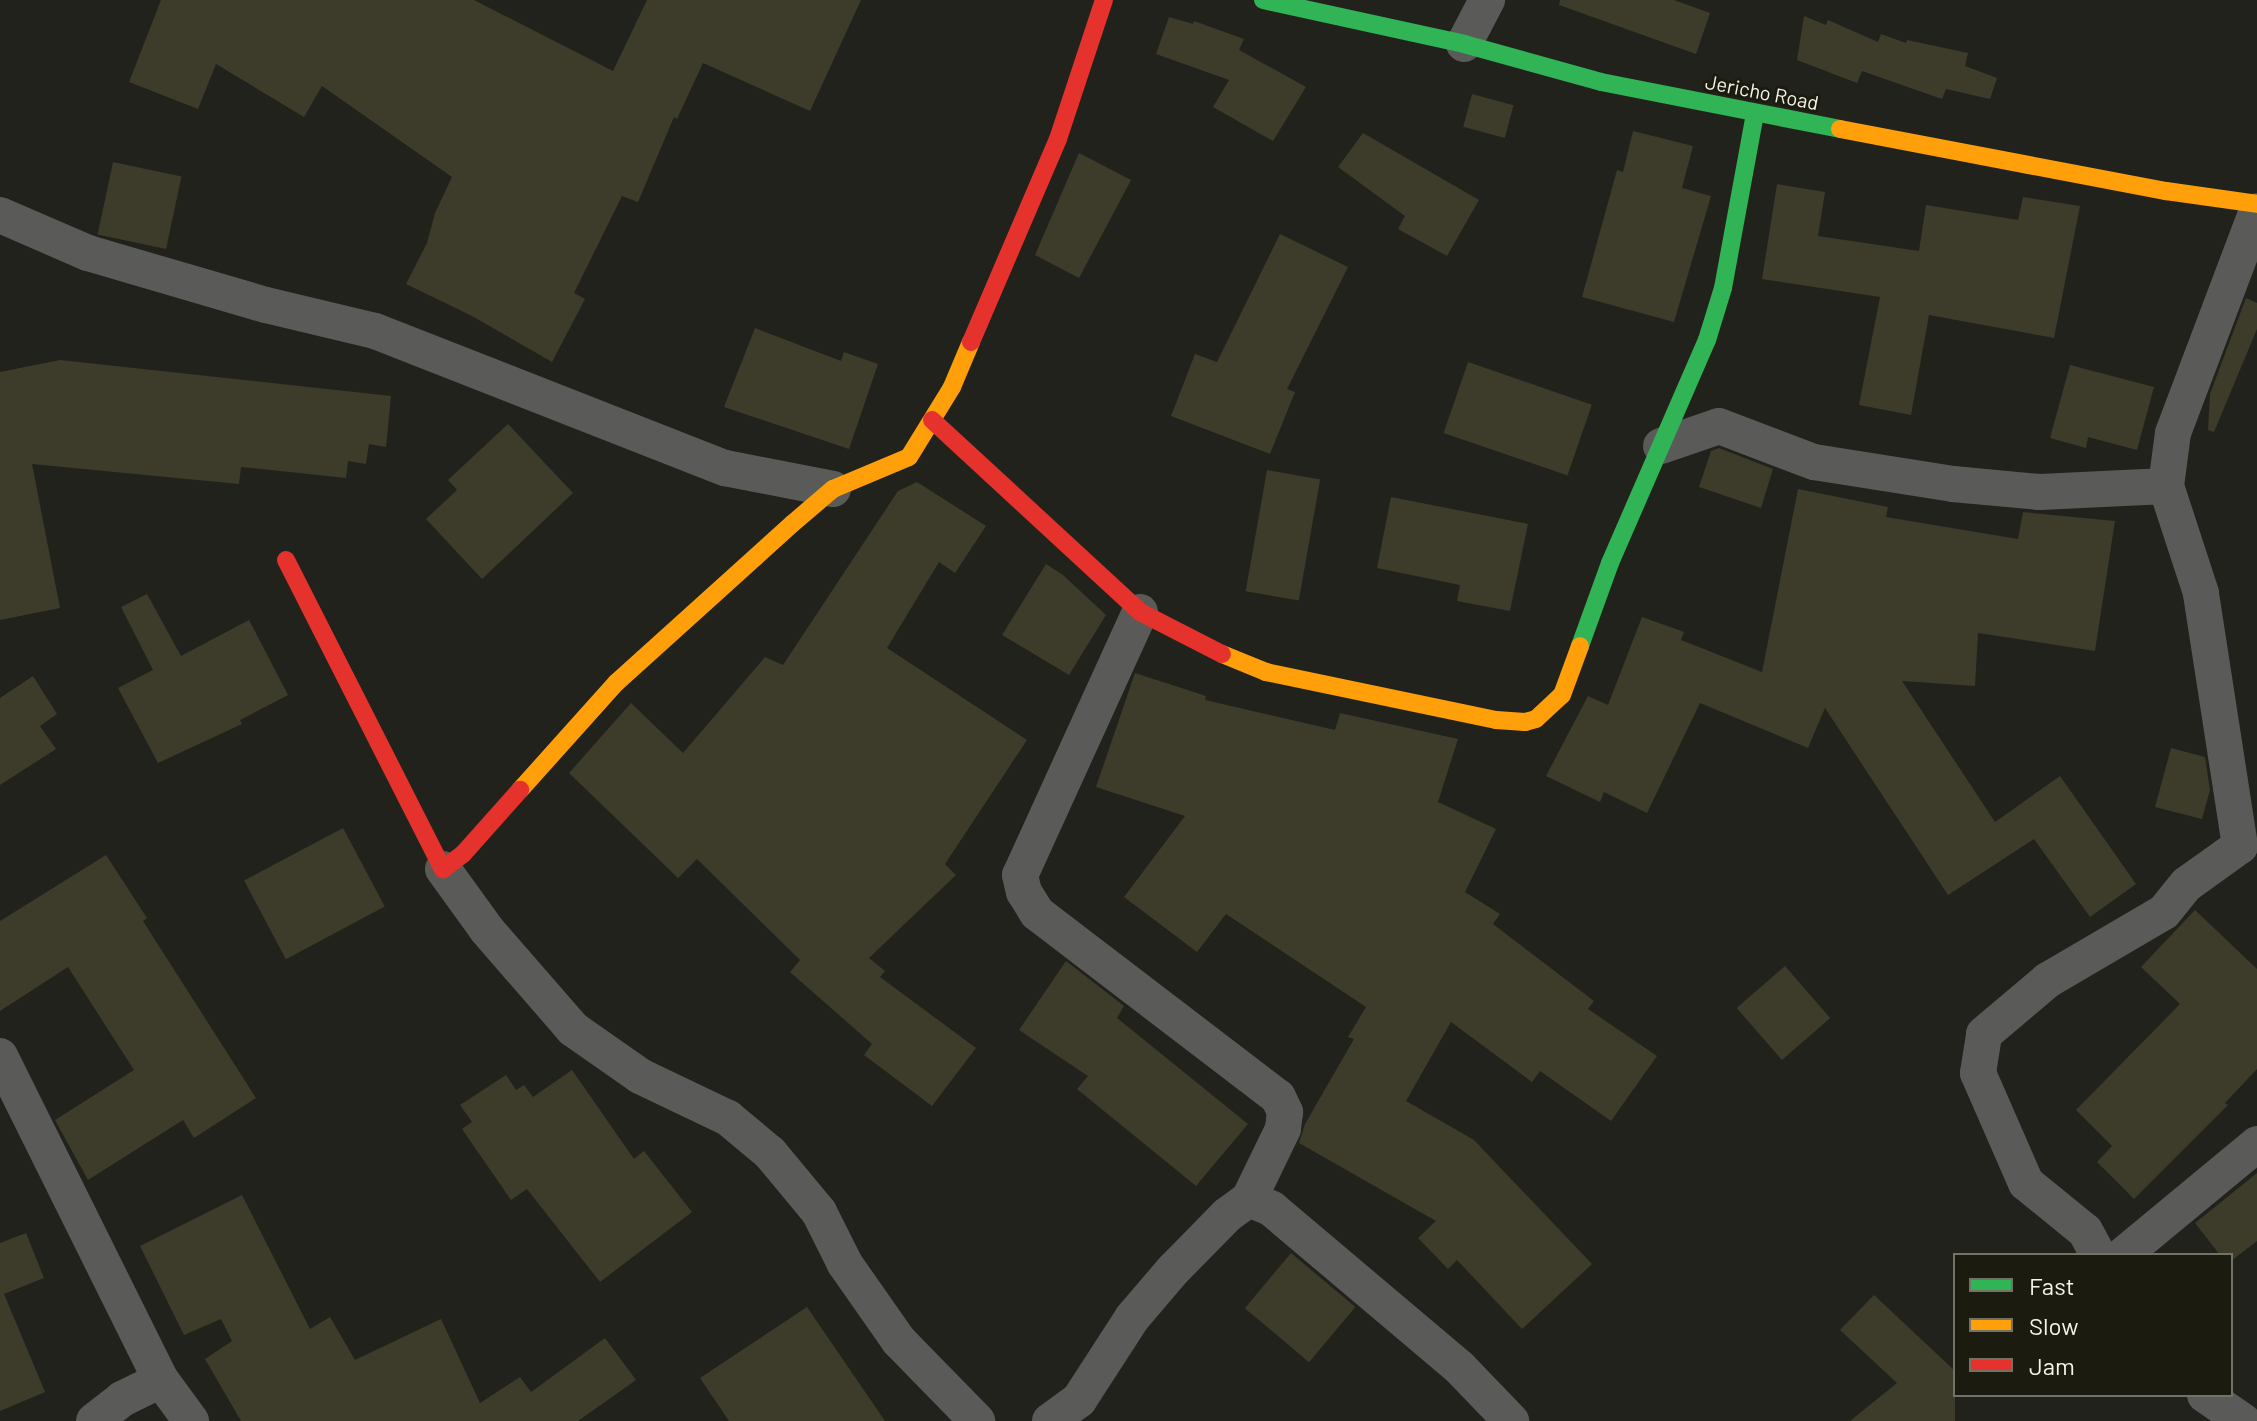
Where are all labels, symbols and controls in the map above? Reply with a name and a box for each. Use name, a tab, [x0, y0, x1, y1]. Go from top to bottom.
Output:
street label: Jericho Road	[1703, 69, 1821, 115]
legend	[1953, 1253, 2233, 1397]
text: Fast	[2029, 1271, 2074, 1300]
text: Slow	[2029, 1311, 2078, 1340]
text: Jam	[2029, 1351, 2075, 1380]

